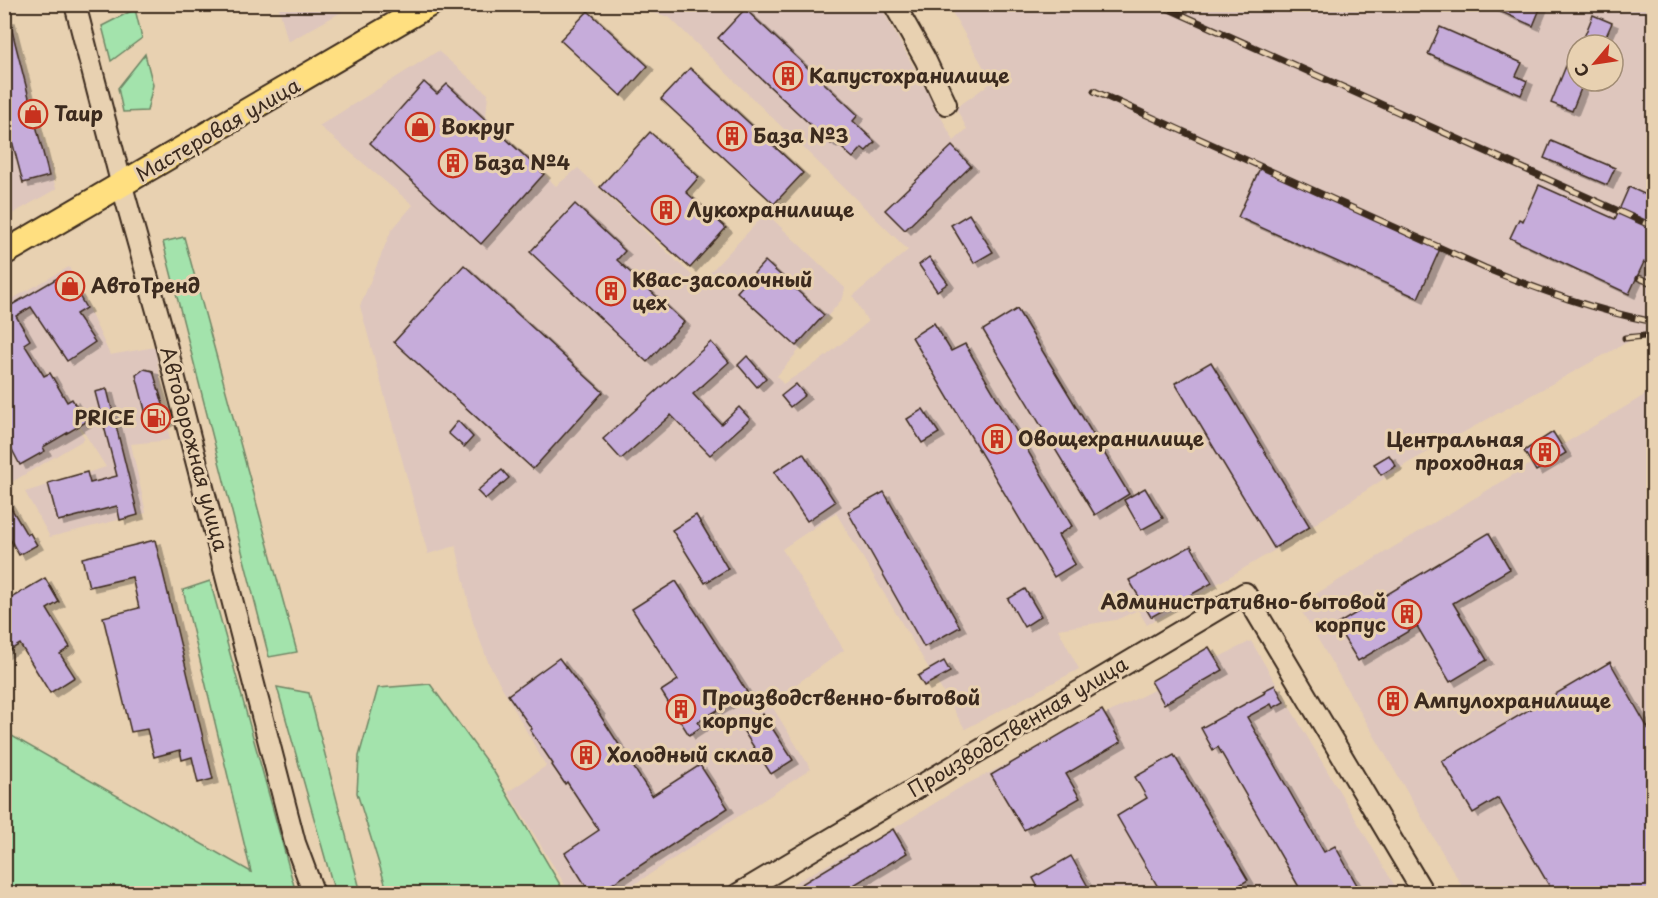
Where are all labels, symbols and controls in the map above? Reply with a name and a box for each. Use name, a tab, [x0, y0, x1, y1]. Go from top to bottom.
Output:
north arrow	[1565, 33, 1625, 93]
building icon: Капустохранилище	[772, 60, 804, 92]
place label: Капустохранилище	[809, 60, 1010, 90]
text: С	[1568, 60, 1594, 82]
street label: Мастеровая улица	[130, 70, 306, 188]
shop icon: Таир	[17, 98, 49, 130]
place label: Таир	[54, 98, 103, 128]
shop icon: Вокруг	[404, 111, 436, 143]
place label: Вокруг	[441, 111, 515, 141]
building icon: База №3	[716, 120, 748, 152]
place label: База №3	[753, 120, 849, 150]
building icon: База №4	[437, 147, 469, 179]
place label: База №4	[474, 147, 571, 177]
building icon: Лукохранилище	[650, 194, 682, 226]
place label: Лукохранилище	[687, 194, 854, 224]
place label: Квас-засолочный цех	[632, 264, 813, 317]
shop icon: АвтоТренд	[54, 270, 86, 302]
place label: АвтоТренд	[91, 270, 200, 300]
building icon: Квас-засолочный цех	[595, 275, 627, 307]
street label: Автодорожная улица	[153, 343, 237, 555]
place label: PRICE	[74, 402, 135, 432]
fuel station icon: PRICE	[140, 402, 172, 434]
building icon: Овощехранилище	[981, 423, 1013, 455]
place label: Овощехранилище	[1018, 423, 1204, 453]
place label: Центральная проходная	[1386, 424, 1524, 477]
building icon: Центральная проходная	[1529, 436, 1561, 468]
place label: Административно-бытовой корпус	[1101, 586, 1386, 639]
building icon: Административно-бытовой корпус	[1391, 598, 1423, 630]
street label: Производственная улица	[902, 648, 1134, 804]
place label: Производственно-бытовой корпус	[702, 682, 980, 735]
building icon: Ампулохранилище	[1377, 685, 1409, 717]
place label: Ампулохранилище	[1414, 685, 1611, 715]
building icon: Производственно-бытовой корпус	[665, 693, 697, 725]
building icon: Холодный склад	[570, 739, 602, 771]
place label: Холодный склад	[607, 739, 773, 769]

